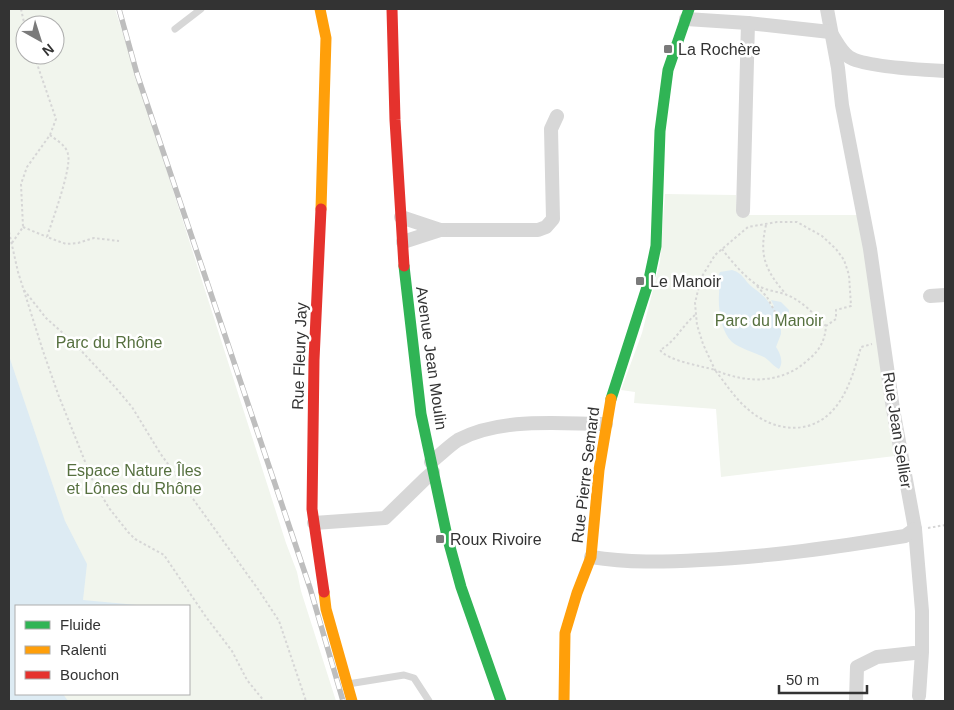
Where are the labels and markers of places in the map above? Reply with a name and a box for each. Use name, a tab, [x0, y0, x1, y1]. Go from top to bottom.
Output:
place label: La Rochère	[678, 41, 761, 58]
marker: La Rochère	[662, 43, 674, 55]
place label: Le Manoir	[650, 273, 722, 290]
marker: Le Manoir	[634, 275, 646, 287]
place label: Roux Rivoire	[450, 531, 542, 548]
marker: Roux Rivoire	[434, 533, 446, 545]

